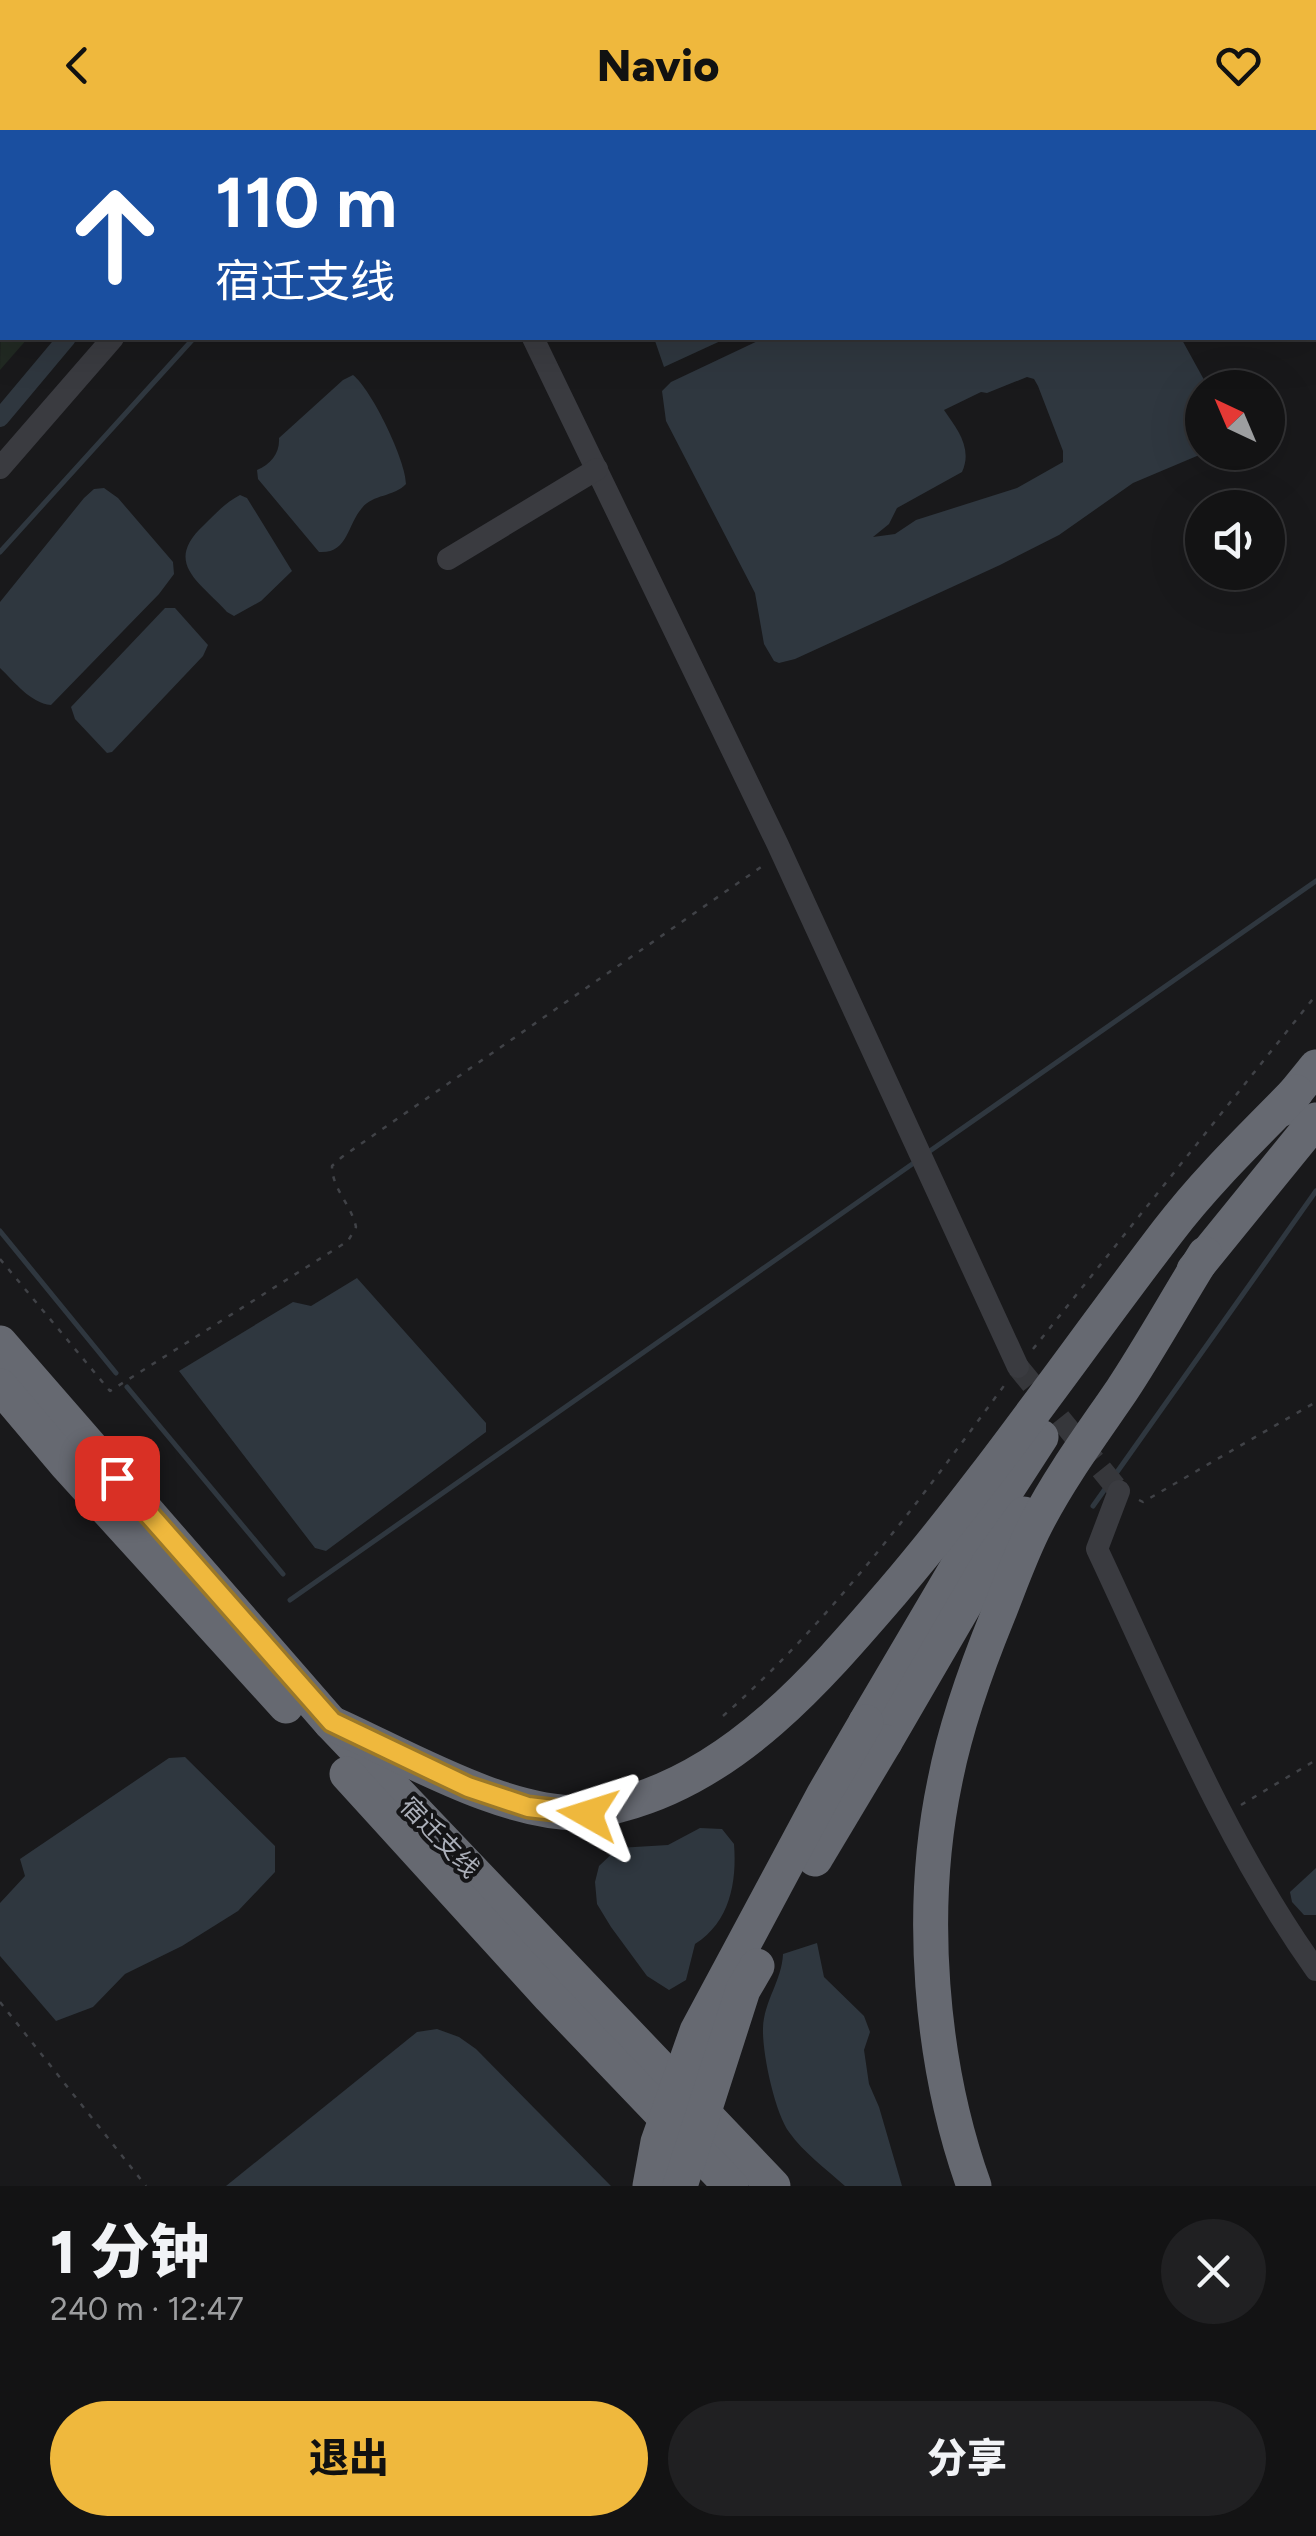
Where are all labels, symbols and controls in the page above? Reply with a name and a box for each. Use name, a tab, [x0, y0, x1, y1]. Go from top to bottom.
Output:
icon: back	[50, 38, 105, 93]
text: Navio	[597, 38, 719, 92]
icon: heart	[1211, 38, 1266, 93]
text: 110 m	[215, 160, 397, 245]
icon: ahead	[50, 170, 180, 300]
text: 宿迁支线	[215, 254, 395, 308]
north arrow	[1185, 370, 1285, 470]
map controls	[1185, 370, 1285, 590]
button: sound	[1185, 490, 1285, 590]
pin	[75, 1436, 160, 1521]
icon: arrive	[90, 1451, 145, 1506]
position arrow	[536, 1762, 640, 1866]
street label: 宿迁支线	[394, 1791, 486, 1883]
text: 1 分钟	[50, 2216, 210, 2288]
button: close	[1161, 2219, 1266, 2324]
text: 240 m · 12:47	[50, 2290, 244, 2328]
button: 退出	[50, 2401, 648, 2516]
button: 分享	[668, 2401, 1266, 2516]

